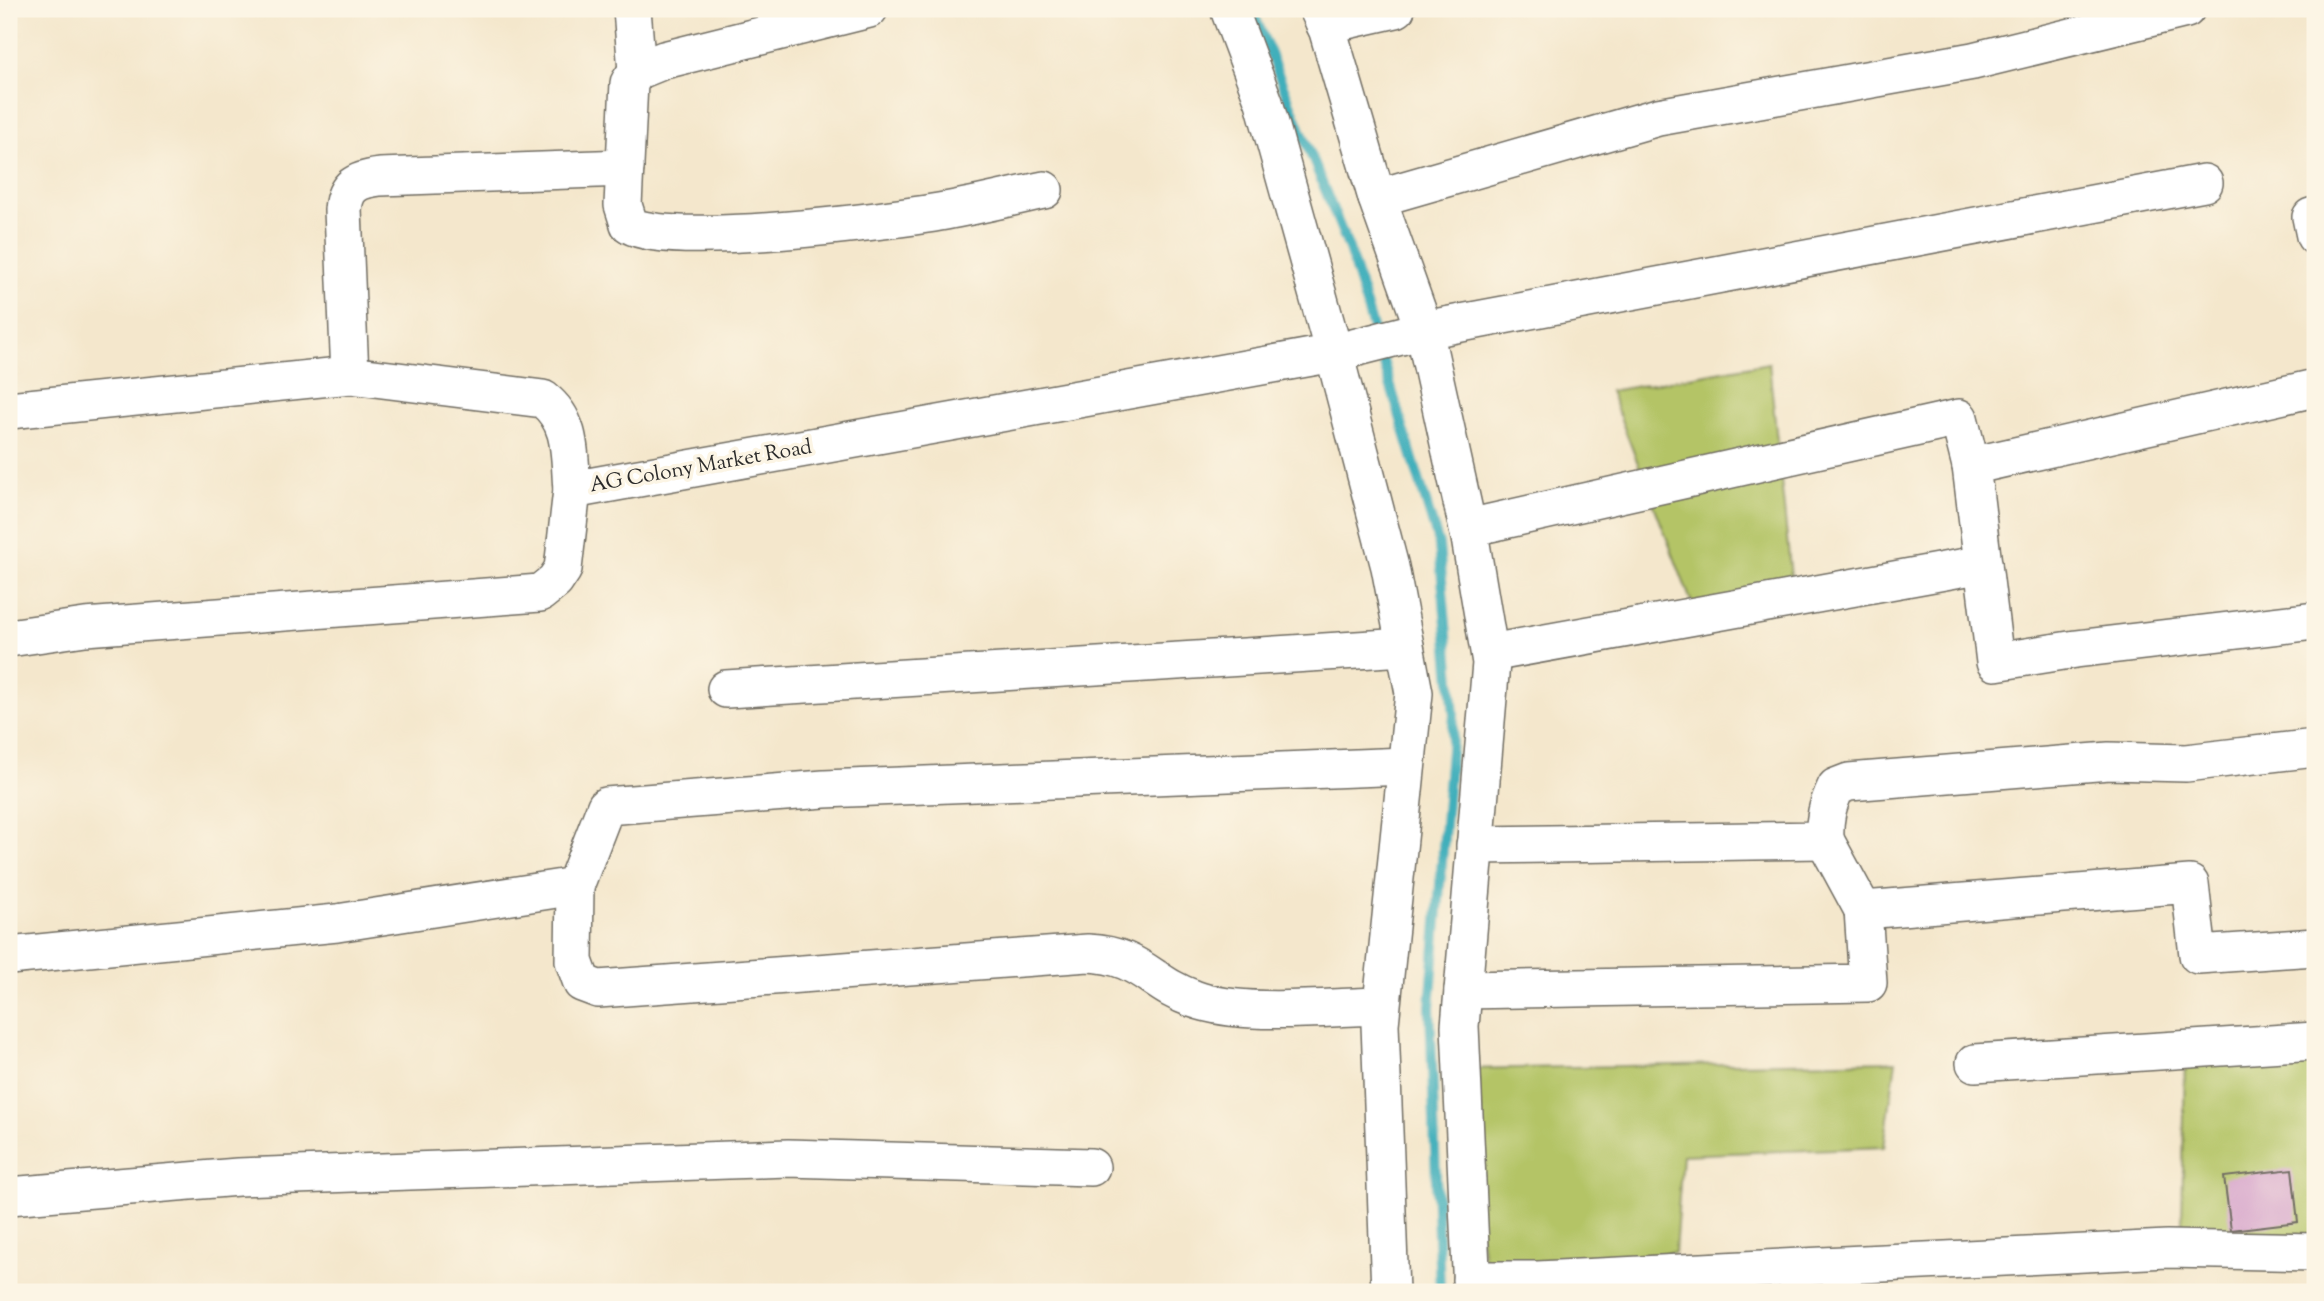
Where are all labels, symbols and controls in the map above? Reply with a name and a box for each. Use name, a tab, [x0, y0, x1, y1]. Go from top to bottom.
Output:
street label: AG Colony Market Road	[587, 433, 815, 501]

